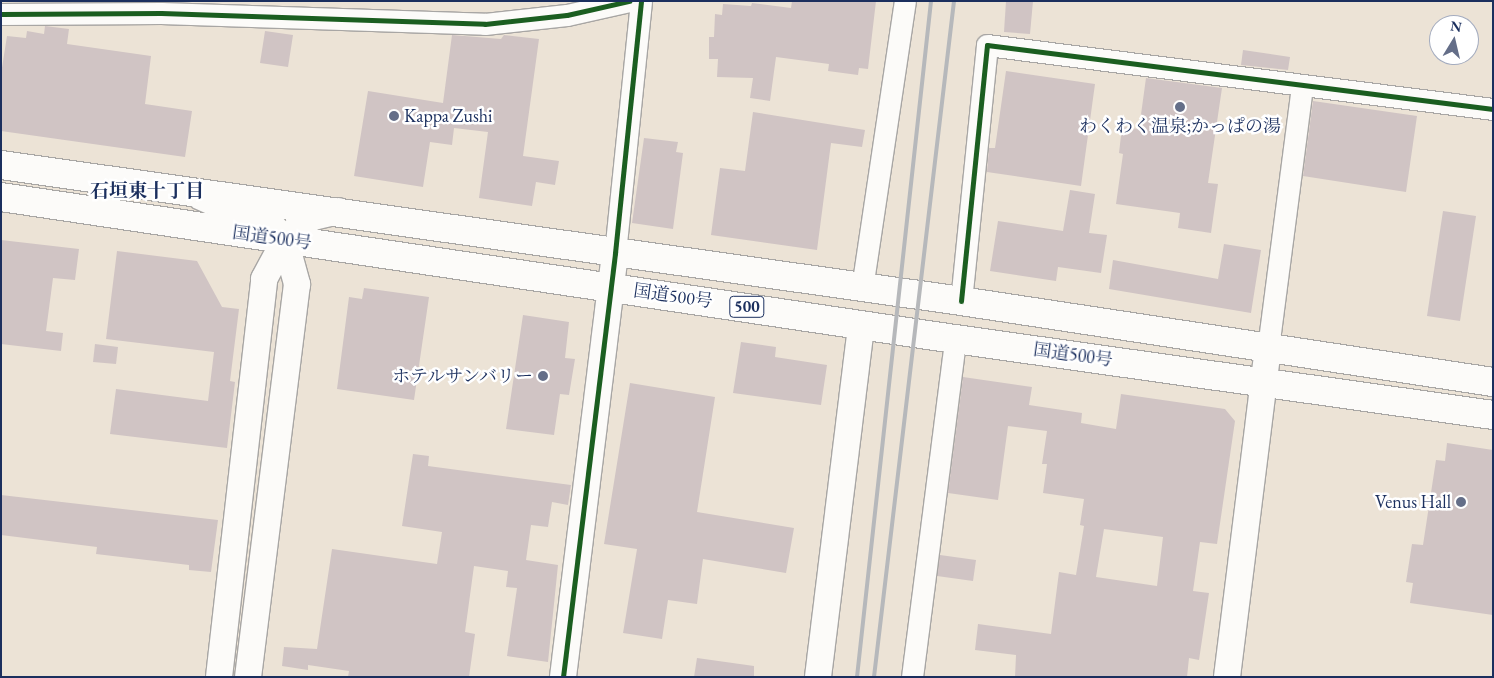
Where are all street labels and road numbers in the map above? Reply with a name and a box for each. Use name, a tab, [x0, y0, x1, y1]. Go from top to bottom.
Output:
street label: 国道500号	[231, 222, 313, 254]
street label: 国道500号	[632, 280, 714, 312]
road number: 500	[728, 294, 766, 320]
street label: 国道500号	[1032, 339, 1114, 371]

